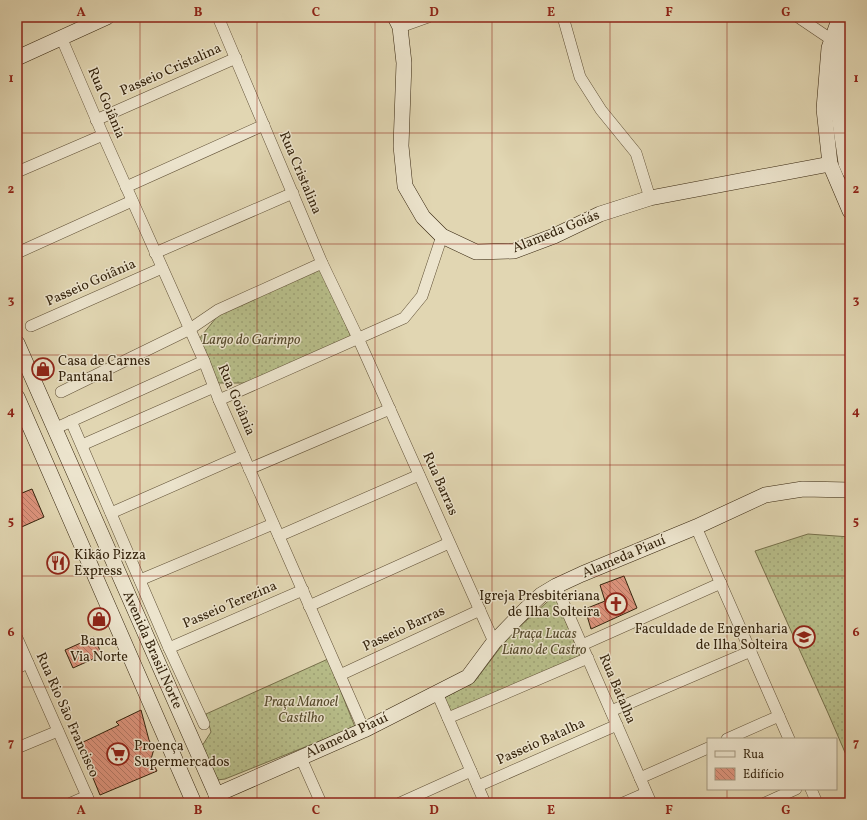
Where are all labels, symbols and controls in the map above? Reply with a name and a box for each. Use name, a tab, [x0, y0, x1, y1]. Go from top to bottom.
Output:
text: A	[76, 4, 86, 22]
text: B	[194, 4, 203, 22]
text: C	[312, 4, 320, 22]
text: D	[429, 4, 439, 22]
text: E	[547, 4, 555, 22]
text: F	[665, 4, 673, 22]
text: G	[781, 4, 791, 22]
street label: Passeio Cristalina	[117, 39, 225, 101]
street label: Rua Goiânia	[82, 64, 130, 142]
text: 1	[8, 70, 14, 88]
text: 1	[853, 70, 859, 88]
street label: Rua Cristalina	[274, 129, 326, 217]
text: 2	[8, 181, 15, 199]
text: 2	[853, 181, 860, 199]
street label: Alameda Goiás	[510, 206, 602, 258]
street label: Passeio Goiânia	[43, 255, 139, 311]
text: 3	[8, 292, 15, 310]
text: 3	[853, 292, 860, 310]
park label: Largo do Garimpo	[202, 331, 301, 350]
place label: Casa de Carnes Pantanal	[58, 352, 150, 387]
shop icon: Casa de Carnes Pantanal	[30, 356, 56, 382]
street label: Rua Goiânia	[212, 361, 260, 439]
text: 4	[7, 403, 15, 421]
text: 4	[852, 403, 860, 421]
street label: Rua Barras	[418, 449, 462, 519]
text: 5	[8, 513, 14, 531]
text: 5	[853, 513, 859, 531]
street label: Alameda Piauí	[579, 531, 669, 583]
place label: Kikão Pizza Express	[74, 546, 146, 581]
restaurant icon: Kikão Pizza Express	[45, 550, 71, 576]
street label: Passeio Terezina	[180, 577, 280, 633]
place label: Igreja Presbiteriana de Ilha Solteira	[479, 587, 600, 622]
street label: Avenida Brasil Norte	[117, 588, 187, 712]
church icon: Igreja Presbiteriana de Ilha Solteira	[603, 591, 629, 617]
street label: Passeio Barras	[360, 602, 448, 656]
shop icon: Banca Via Norte	[86, 606, 112, 632]
place label: Faculdade de Engenharia de Ilha Solteira	[635, 620, 788, 655]
text: 6	[7, 624, 15, 642]
school or university icon: Faculdade de Engenharia de Ilha Solteira	[791, 624, 817, 650]
text: 6	[852, 624, 860, 642]
park label: Praça Lucas Liano de Castro	[502, 625, 587, 660]
place label: Banca Via Norte	[70, 632, 128, 667]
street label: Rua Rio São Francisco	[31, 649, 103, 781]
street label: Rua Batalha	[594, 651, 640, 727]
park label: Praça Manoel Castilho	[264, 693, 339, 728]
street label: Alameda Piauí	[303, 708, 392, 763]
street label: Passeio Batalha	[494, 714, 588, 770]
text: 7	[8, 735, 14, 753]
text: 7	[853, 735, 859, 753]
place label: Proença Supermercados	[134, 737, 230, 772]
legend	[707, 738, 837, 790]
supermarket icon: Proença Supermercados	[105, 741, 131, 767]
text: Rua	[743, 747, 764, 763]
text: Edifício	[743, 767, 784, 783]
text: A	[76, 802, 86, 820]
text: B	[194, 802, 203, 820]
text: C	[312, 802, 320, 820]
text: D	[429, 802, 439, 820]
text: E	[547, 802, 555, 820]
text: F	[665, 802, 673, 820]
text: G	[781, 802, 791, 820]

